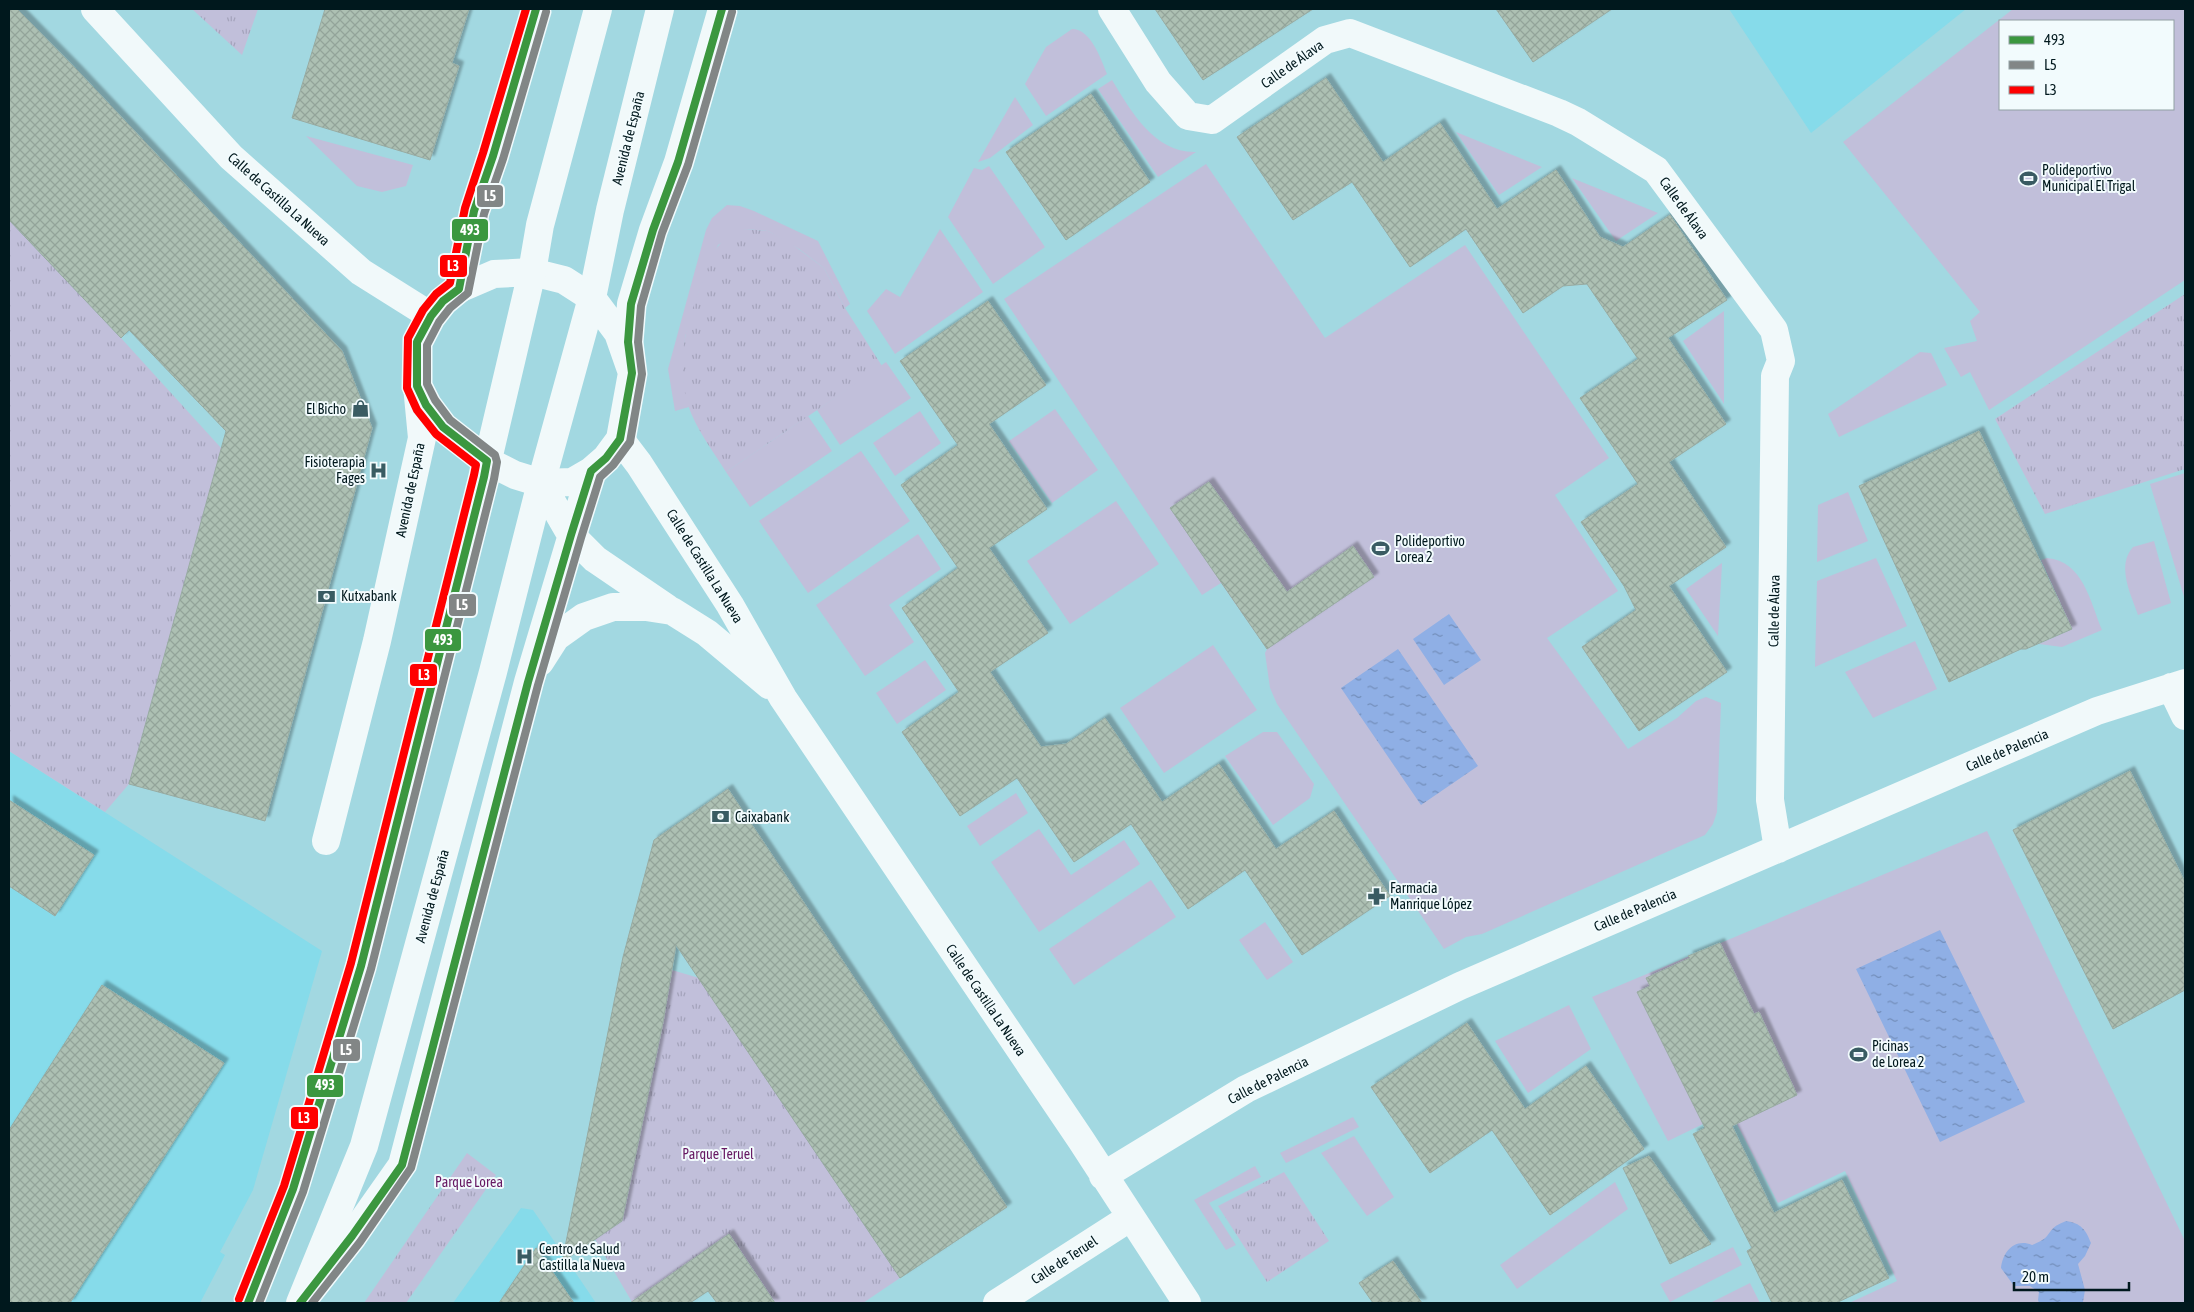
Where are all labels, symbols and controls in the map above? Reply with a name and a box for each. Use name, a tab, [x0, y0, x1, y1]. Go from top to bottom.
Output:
legend	[1999, 20, 2174, 110]
text: 493	[2044, 31, 2065, 48]
street label: Calle de Álava	[1258, 37, 1326, 91]
text: L5	[2044, 56, 2057, 73]
text: L3	[2044, 81, 2057, 98]
street label: Avenida de España	[609, 89, 647, 187]
street label: Calle de Castilla La Nueva	[225, 149, 333, 249]
place label: Polideportivo Municipal El Trigal	[2042, 162, 2136, 194]
sports icon: Polideportivo Municipal El Trigal	[2018, 168, 2038, 188]
street label: Calle de Álava	[1656, 174, 1712, 242]
line badge: L5	[476, 184, 504, 208]
text: L5	[484, 188, 496, 204]
line badge: 493	[451, 218, 489, 242]
text: 493	[459, 222, 480, 238]
line badge: L3	[439, 254, 468, 278]
text: L3	[447, 258, 459, 274]
shop icon: El Bicho	[350, 399, 370, 419]
place label: El Bicho	[306, 401, 346, 417]
street label: Avenida de España	[392, 441, 428, 539]
place label: Fisioterapia Fages	[304, 454, 365, 486]
hospital icon: Fisioterapia Fages	[369, 460, 389, 480]
street label: Calle de Castilla La Nueva	[663, 506, 747, 626]
place label: Polideportivo Lorea 2	[1395, 533, 1465, 565]
sports icon: Polideportivo Lorea 2	[1371, 539, 1391, 559]
street label: Calle de Álava	[1765, 575, 1783, 647]
bank icon: Kutxabank	[317, 586, 337, 606]
place label: Kutxabank	[341, 588, 397, 604]
line badge: L5	[448, 593, 477, 617]
text: L5	[456, 597, 468, 613]
line badge: 493	[424, 628, 462, 652]
text: 493	[432, 632, 453, 648]
line badge: L3	[409, 663, 438, 687]
text: L3	[418, 667, 430, 683]
street label: Calle de Palencia	[1963, 725, 2051, 775]
bank icon: Caixabank	[711, 807, 731, 827]
place label: Caixabank	[735, 809, 789, 825]
street label: Avenida de España	[412, 847, 452, 945]
place label: Farmacia Manrique López	[1390, 880, 1472, 912]
street label: Calle de Palencia	[1591, 885, 1679, 935]
pharmacy icon: Farmacia Manrique López	[1366, 886, 1386, 906]
street label: Calle de Castilla La Nueva	[943, 941, 1029, 1059]
line badge: L5	[332, 1038, 361, 1062]
place label: Picinas de Lorea 2	[1872, 1038, 1924, 1070]
text: L5	[340, 1042, 352, 1058]
sports icon: Picinas de Lorea 2	[1848, 1044, 1868, 1064]
street label: Calle de Palencia	[1225, 1053, 1311, 1107]
line badge: 493	[306, 1074, 344, 1098]
text: 493	[314, 1077, 335, 1093]
line badge: L3	[290, 1106, 319, 1130]
text: L3	[298, 1110, 310, 1126]
park label: Parque Teruel	[682, 1146, 754, 1162]
park label: Parque Lorea	[435, 1174, 503, 1190]
street label: Calle de Teruel	[1028, 1232, 1100, 1287]
place label: Centro de Salud Castilla la Nueva	[539, 1241, 625, 1273]
hospital icon: Centro de Salud Castilla la Nueva	[515, 1247, 535, 1267]
scale bar	[2014, 1260, 2129, 1292]
text: 20 m	[2022, 1268, 2049, 1285]

